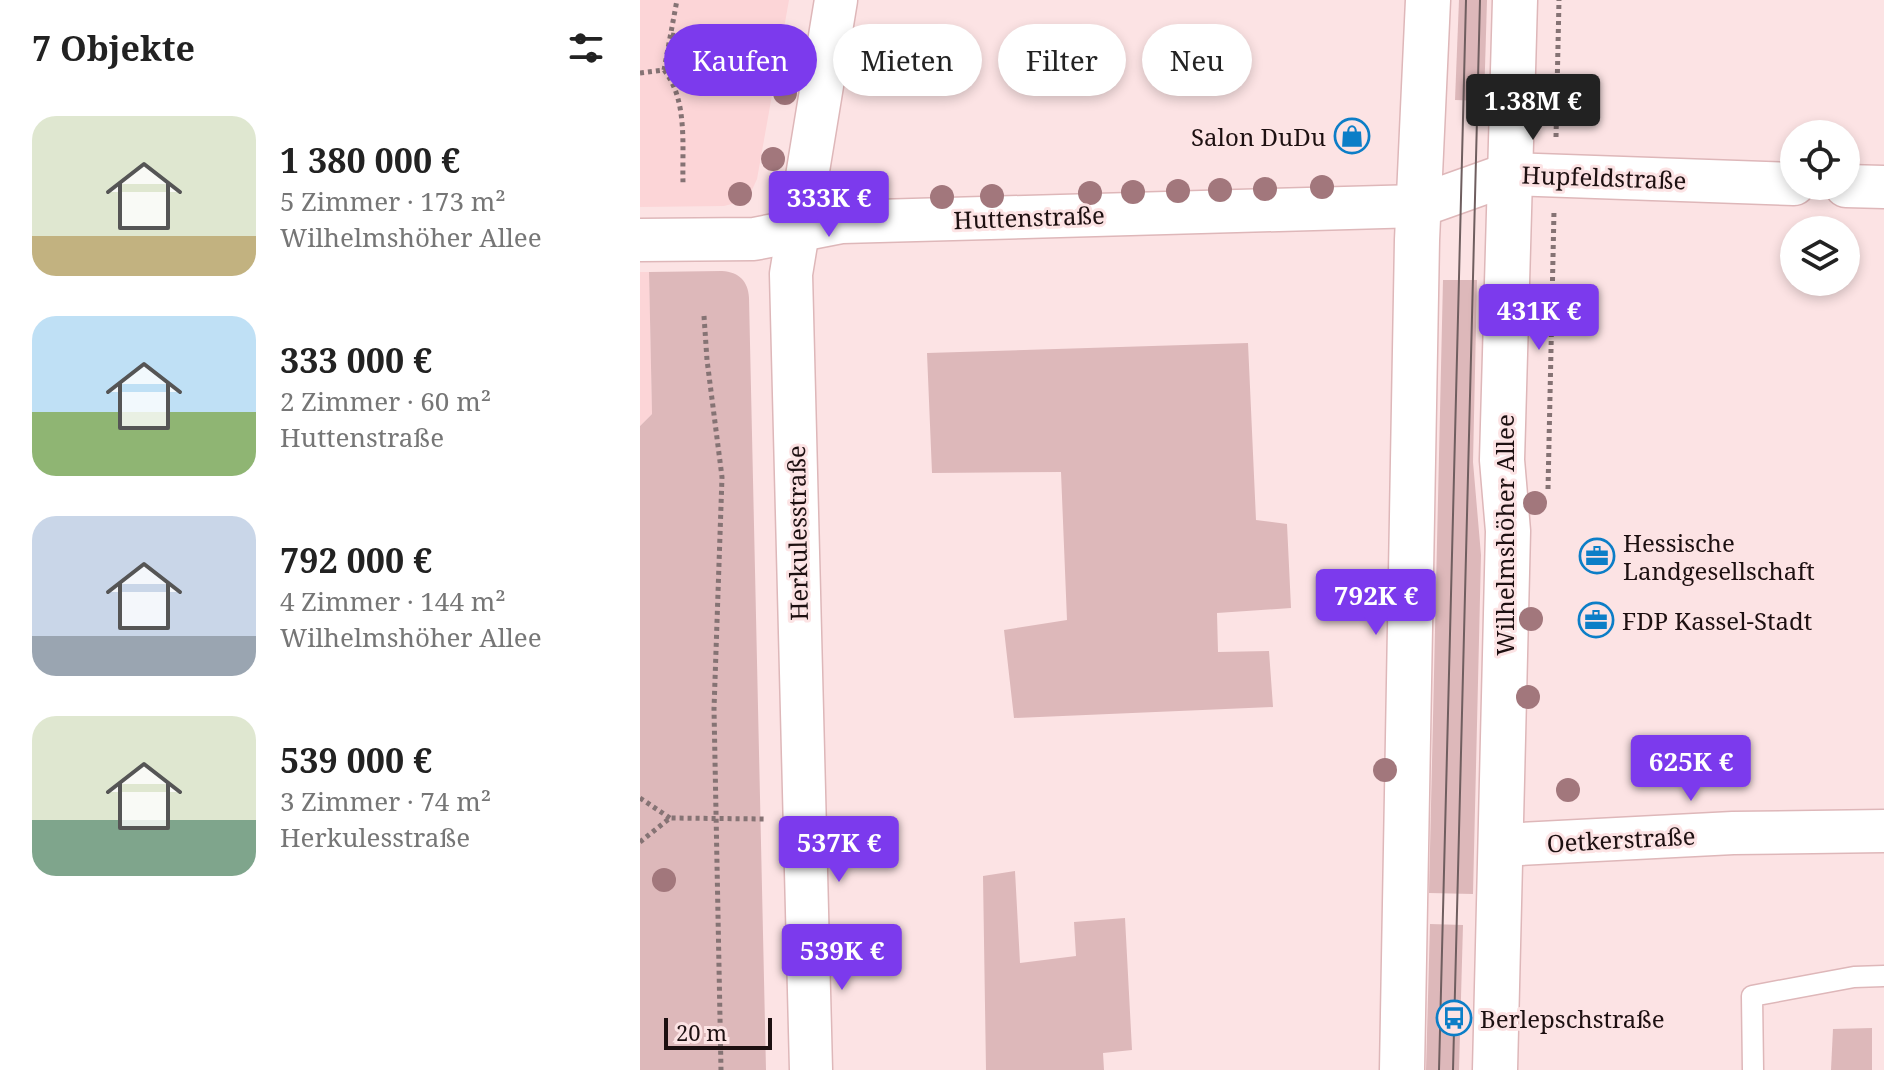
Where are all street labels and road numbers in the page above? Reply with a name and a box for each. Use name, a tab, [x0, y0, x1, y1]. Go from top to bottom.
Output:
street label: Hupfeldstraße	[1521, 158, 1687, 196]
street label: Huttenstraße	[953, 198, 1105, 236]
street label: Wilhelmshöher Allee	[1488, 414, 1521, 656]
street label: Herkulesstraße	[779, 445, 815, 621]
street label: Oetkerstraße	[1546, 819, 1696, 859]

